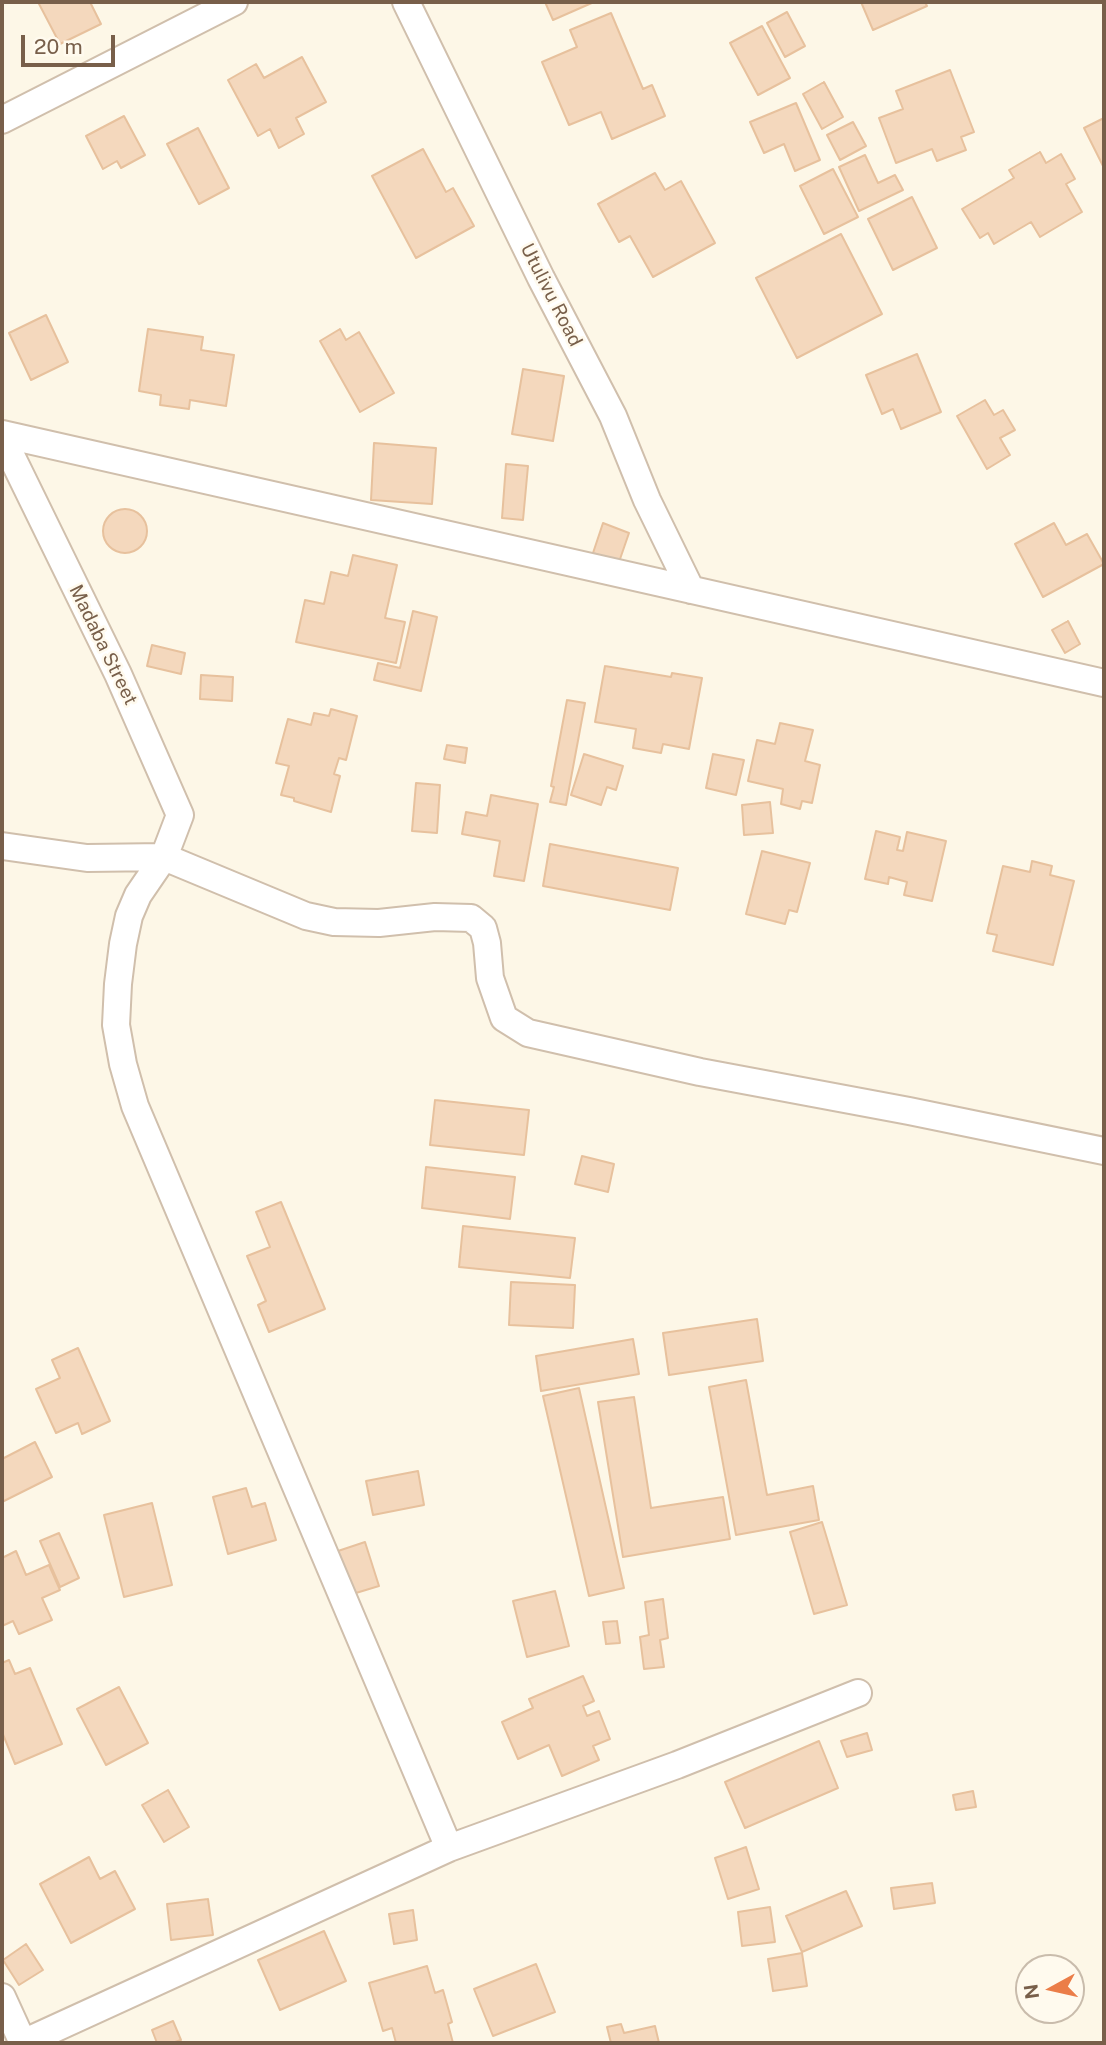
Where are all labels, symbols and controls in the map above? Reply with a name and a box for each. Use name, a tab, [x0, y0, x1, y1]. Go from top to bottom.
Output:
scale bar	[24, 21, 119, 65]
text: 20 m	[34, 34, 83, 59]
street label: Utulivu Road	[515, 240, 587, 350]
street label: Madaba Street	[64, 581, 142, 709]
north arrow	[1015, 1954, 1085, 2024]
text: N	[1019, 1983, 1043, 2001]

